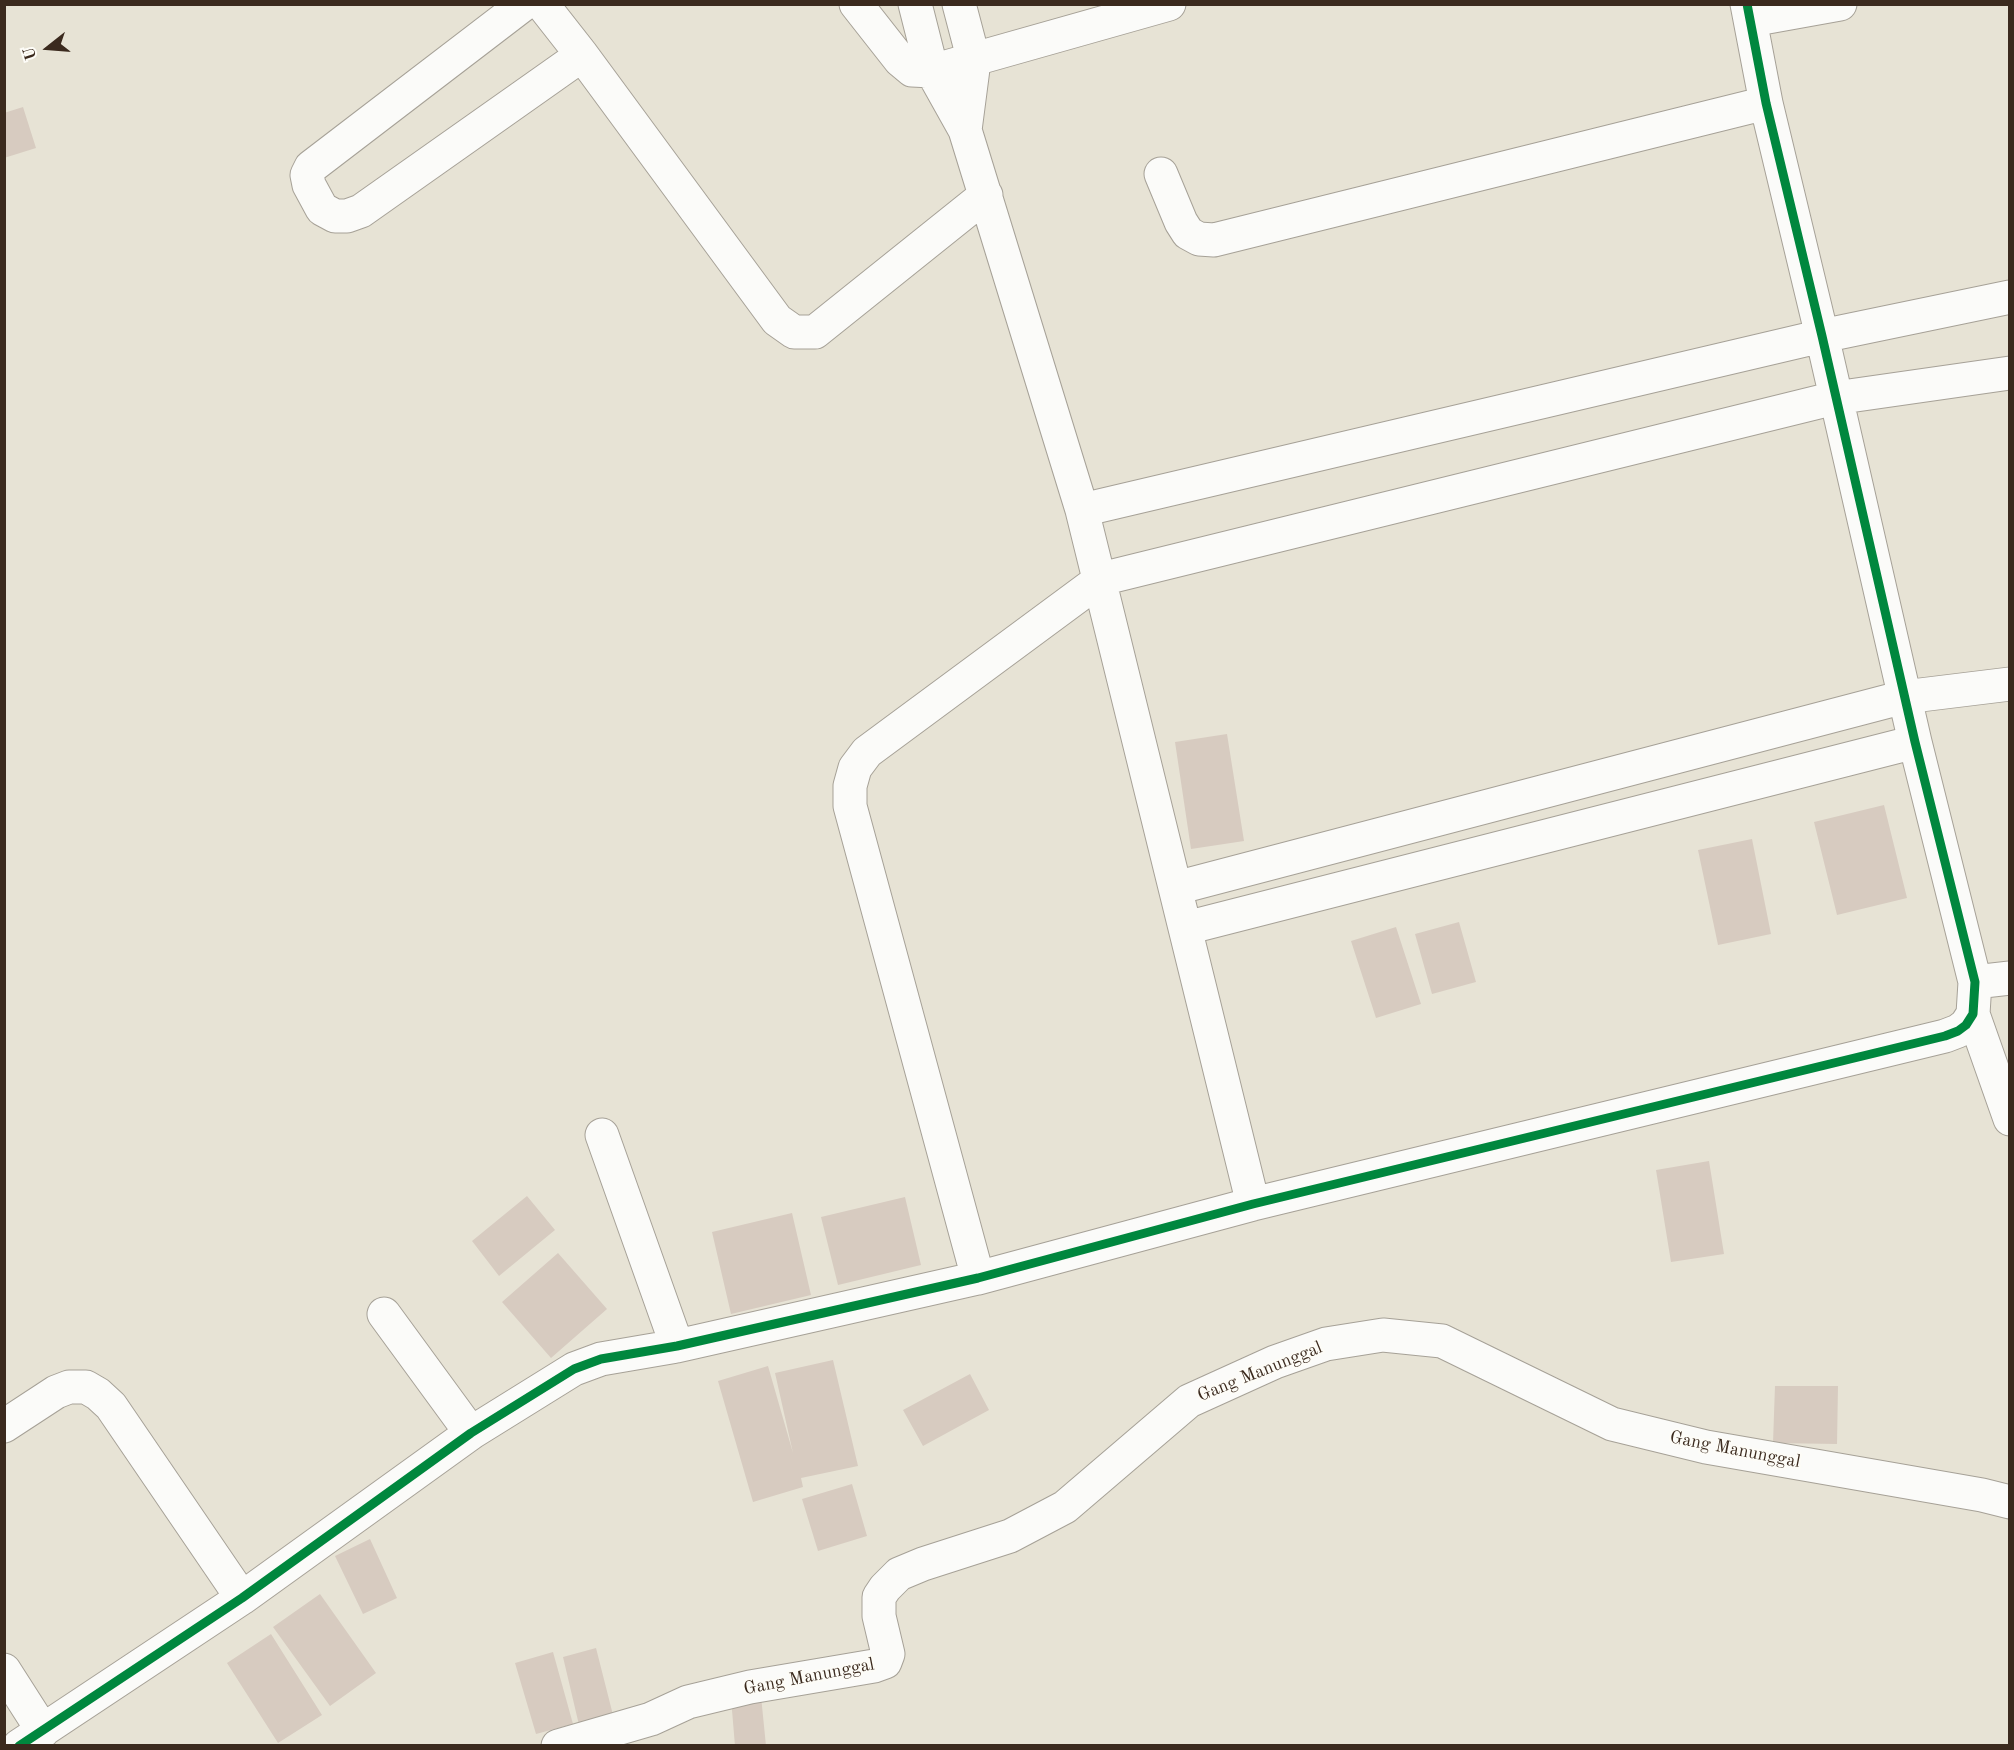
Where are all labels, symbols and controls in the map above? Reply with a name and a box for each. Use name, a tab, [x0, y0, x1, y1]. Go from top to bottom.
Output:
north arrow	[18, 18, 78, 78]
text: U	[21, 45, 40, 62]
street label: Gang Manunggal	[1195, 1337, 1325, 1407]
street label: Gang Manunggal	[1668, 1427, 1802, 1473]
street label: Gang Manunggal	[742, 1654, 876, 1700]

